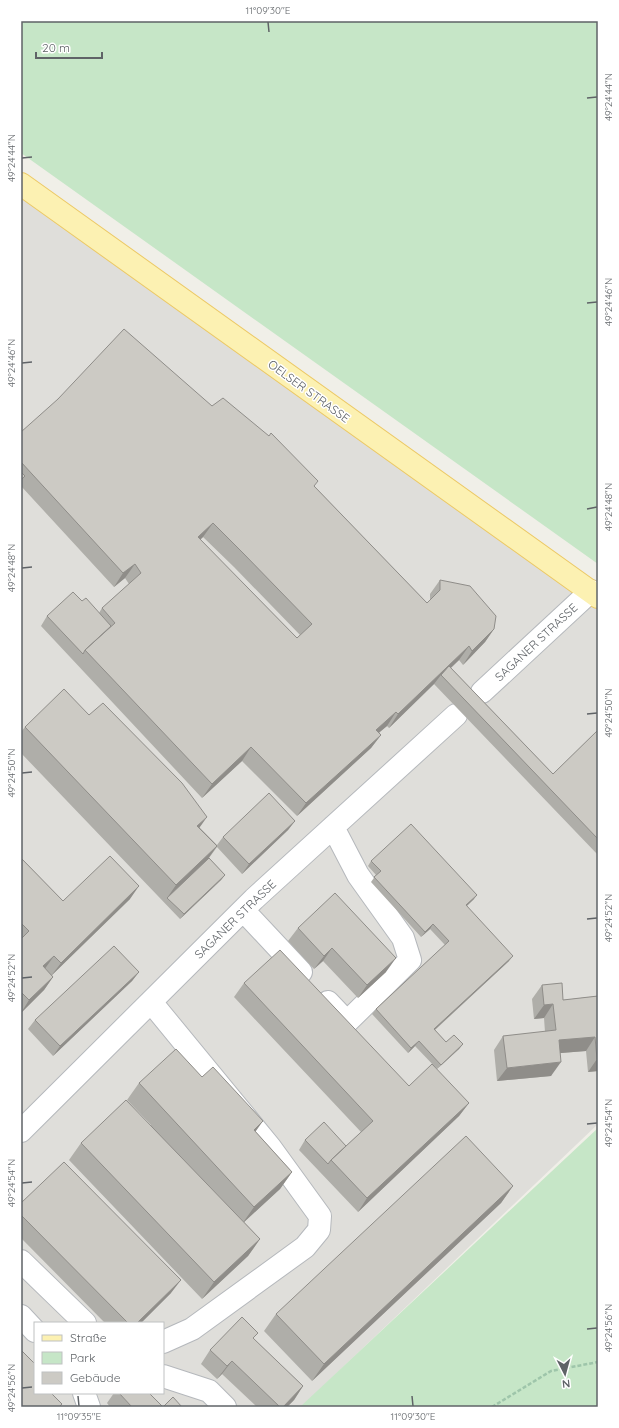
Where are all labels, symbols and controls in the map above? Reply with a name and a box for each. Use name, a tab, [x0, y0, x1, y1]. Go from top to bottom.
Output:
text: 11°09'30"E	[246, 4, 291, 17]
scale bar	[36, 34, 102, 60]
text: 20 m	[42, 40, 70, 55]
text: 49°24'44"N	[602, 73, 615, 121]
text: 49°24'44"N	[5, 134, 18, 182]
text: 49°24'46"N	[602, 278, 615, 326]
text: 49°24'46"N	[5, 339, 18, 387]
street label: OELSER STRASSE	[265, 356, 353, 426]
text: 49°24'48"N	[602, 483, 615, 531]
text: 49°24'48"N	[5, 544, 18, 592]
street label: SAGANER STRASSE	[492, 600, 581, 684]
text: 49°24'50"N	[602, 688, 615, 738]
text: 49°24'50"N	[5, 748, 18, 798]
street label: SAGANER STRASSE	[191, 876, 279, 962]
text: 49°24'52"N	[602, 894, 615, 942]
text: 49°24'52"N	[5, 954, 18, 1002]
text: 49°24'54"N	[602, 1099, 615, 1147]
text: 49°24'54"N	[5, 1159, 18, 1207]
text: 49°24'56"N	[602, 1304, 615, 1352]
legend	[34, 1322, 164, 1394]
text: Straße	[70, 1330, 107, 1345]
text: Park	[70, 1350, 95, 1365]
north arrow	[545, 1354, 585, 1394]
text: 49°24'56"N	[5, 1364, 18, 1412]
text: Gebäude	[70, 1370, 121, 1385]
text: N	[561, 1377, 571, 1391]
text: 11°09'35"E	[57, 1410, 102, 1423]
text: 11°09'30"E	[391, 1410, 436, 1423]

